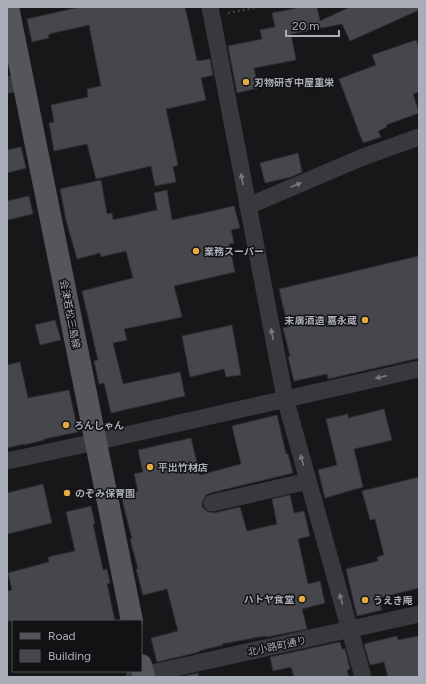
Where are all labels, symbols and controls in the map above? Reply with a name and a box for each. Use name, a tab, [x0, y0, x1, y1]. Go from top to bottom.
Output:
scale bar	[286, 12, 339, 38]
text: 20 m	[292, 19, 320, 33]
place label: 刃物研ぎ中屋重栄	[254, 76, 334, 89]
marker: 刃物研ぎ中屋重栄	[241, 77, 251, 87]
one-way arrow	[239, 173, 245, 185]
one-way arrow	[291, 182, 303, 188]
place label: 業務スーパー	[204, 245, 264, 258]
marker: 業務スーパー	[191, 246, 201, 256]
street label: 会津若松三島線	[57, 278, 83, 350]
place label: 末廣酒造 嘉永蔵	[285, 314, 357, 327]
marker: 末廣酒造 嘉永蔵	[360, 315, 370, 325]
one-way arrow	[269, 328, 275, 340]
one-way arrow	[375, 375, 387, 381]
place label: ろんしゃん	[74, 419, 124, 432]
marker: ろんしゃん	[61, 420, 71, 430]
one-way arrow	[299, 454, 305, 467]
place label: 平出竹材店	[158, 461, 208, 474]
marker: 平出竹材店	[145, 462, 155, 472]
place label: のぞみ保育園	[75, 487, 135, 500]
marker: のぞみ保育園	[62, 488, 72, 498]
place label: ハトヤ食堂	[244, 593, 294, 606]
one-way arrow	[338, 593, 344, 605]
marker: ハトヤ食堂	[297, 594, 307, 604]
place label: うえき庵	[373, 594, 413, 607]
marker: うえき庵	[360, 595, 370, 605]
legend	[12, 620, 142, 672]
text: Road	[48, 629, 76, 643]
street label: 北小路町通り	[246, 633, 308, 659]
text: Building	[48, 649, 91, 663]

